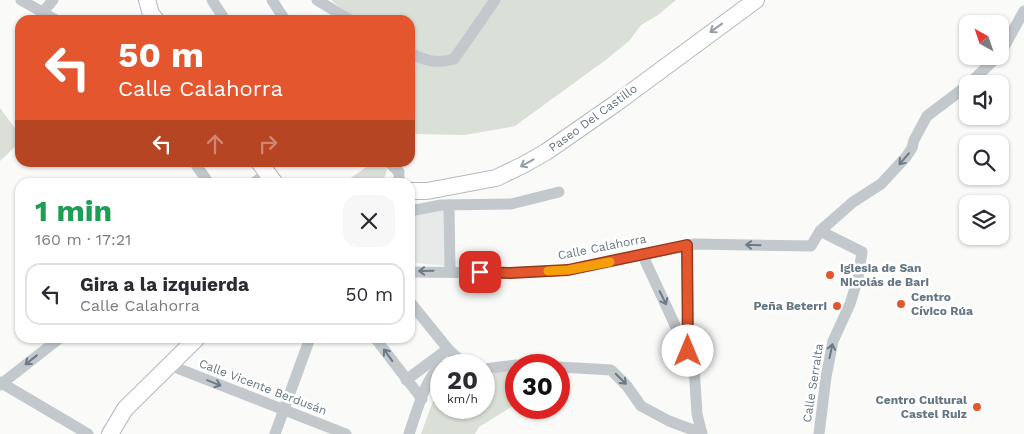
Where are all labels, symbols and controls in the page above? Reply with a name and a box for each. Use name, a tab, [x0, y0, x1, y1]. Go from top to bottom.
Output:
north arrow	[959, 15, 1009, 65]
map controls	[959, 15, 1009, 245]
one-way arrow	[710, 23, 723, 34]
text: 50 m	[118, 34, 204, 76]
icon: left	[35, 35, 100, 100]
button: sound	[959, 75, 1009, 125]
text: Calle Calahorra	[118, 76, 283, 101]
street label: Paseo Del Castillo	[546, 81, 640, 155]
icon: left	[148, 130, 176, 158]
icon: ahead	[201, 130, 229, 158]
icon: right	[254, 130, 282, 158]
button: search	[959, 135, 1009, 185]
one-way arrow	[898, 152, 909, 165]
one-way arrow	[519, 158, 534, 168]
text: 1 min	[35, 193, 112, 228]
button: close	[343, 195, 395, 247]
button: layers	[959, 195, 1009, 245]
text: 160 m · 17:21	[35, 230, 131, 249]
street label: Calle Calahorra	[557, 232, 648, 262]
one-way arrow	[745, 240, 762, 250]
pin	[459, 251, 501, 293]
icon: arrive	[466, 258, 494, 286]
place label: Iglesia de San Nicolás de Bari	[840, 261, 929, 289]
one-way arrow	[418, 267, 434, 276]
marker: Iglesia de San Nicolás de Bari	[824, 269, 836, 281]
text: Gira a la izquierda	[80, 273, 249, 296]
icon: left	[37, 280, 65, 308]
text: 50 m	[346, 283, 393, 306]
one-way arrow	[659, 290, 668, 305]
place label: Centro Cívico Rúa	[911, 290, 973, 318]
text: Calle Calahorra	[80, 296, 200, 315]
marker: Centro Cívico Rúa	[895, 298, 907, 310]
place label: Peña Beterri	[753, 299, 827, 313]
marker: Peña Beterri	[831, 300, 843, 312]
position arrow	[661, 324, 713, 376]
street label: Calle Serralta	[800, 342, 826, 423]
one-way arrow	[827, 344, 836, 360]
one-way arrow	[382, 348, 393, 362]
speed limit sign: 30	[505, 354, 570, 419]
one-way arrow	[24, 355, 37, 366]
street label: Calle Vicente Berdusán	[197, 356, 329, 418]
text: 20	[447, 366, 478, 395]
one-way arrow	[615, 373, 627, 386]
one-way arrow	[206, 379, 221, 388]
text: km/h	[447, 392, 478, 406]
place label: Centro Cultural Castel Ruiz	[876, 393, 967, 421]
marker: Centro Cultural Castel Ruiz	[971, 401, 983, 413]

